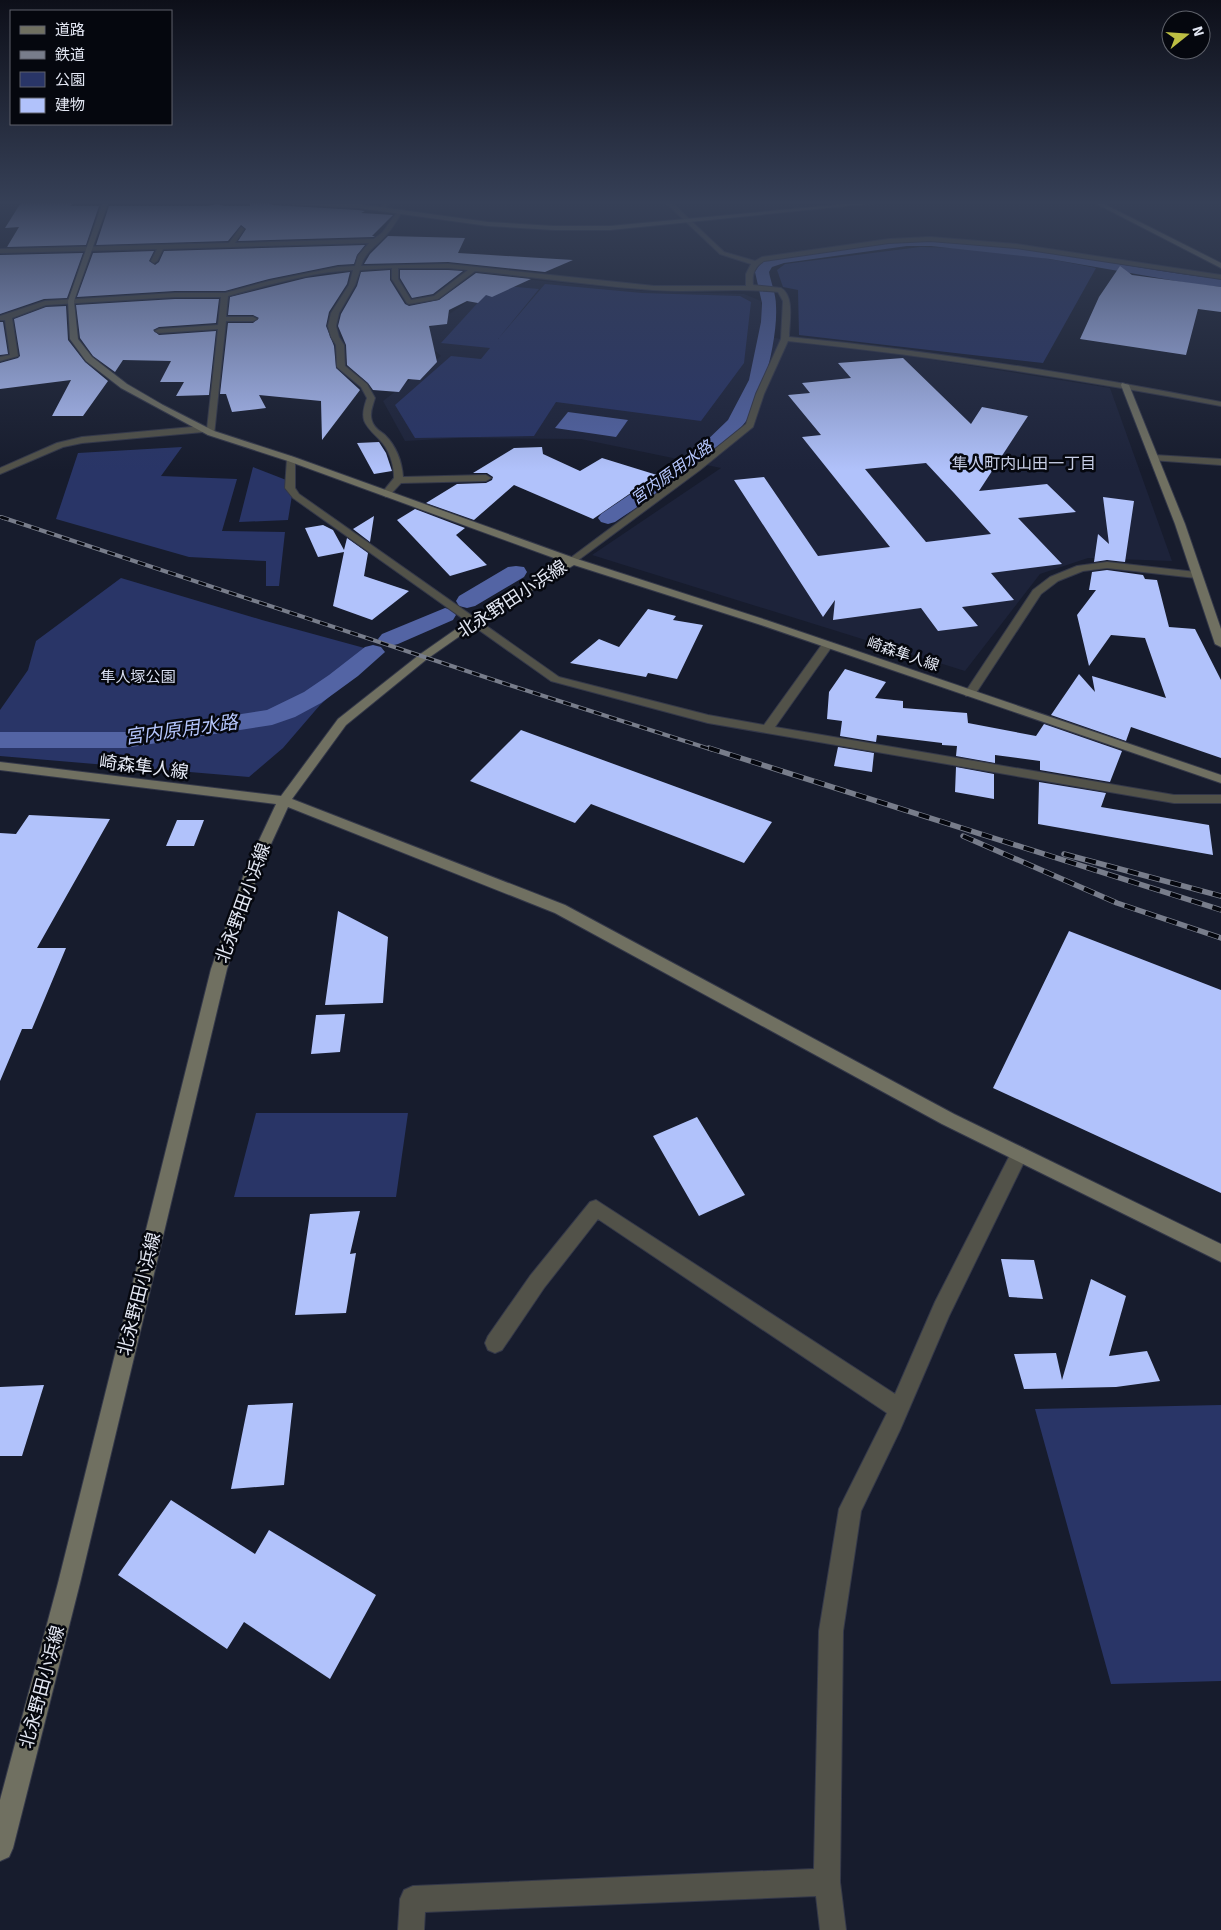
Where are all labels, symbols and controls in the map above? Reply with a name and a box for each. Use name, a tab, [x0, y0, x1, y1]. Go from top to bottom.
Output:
legend	[10, 10, 172, 125]
north arrow	[1161, 10, 1211, 60]
text: 道路	[55, 21, 85, 39]
text: N	[1188, 24, 1208, 38]
text: 鉄道	[55, 46, 85, 64]
text: 公園	[55, 71, 85, 89]
text: 建物	[55, 96, 85, 114]
water label: 宮内原用水路	[627, 436, 718, 509]
district label: 隼人町内山田一丁目	[952, 454, 1096, 474]
street label: 北永野田小浜線	[453, 555, 571, 643]
street label: 崎森隼人線	[865, 633, 941, 675]
park label: 隼人塚公園	[100, 668, 176, 686]
water label: 宮内原用水路	[123, 710, 241, 750]
street label: 崎森隼人線	[98, 751, 190, 783]
street label: 北永野田小浜線	[211, 840, 275, 966]
street label: 北永野田小浜線	[113, 1230, 165, 1358]
street label: 北永野田小浜線	[15, 1623, 69, 1751]

